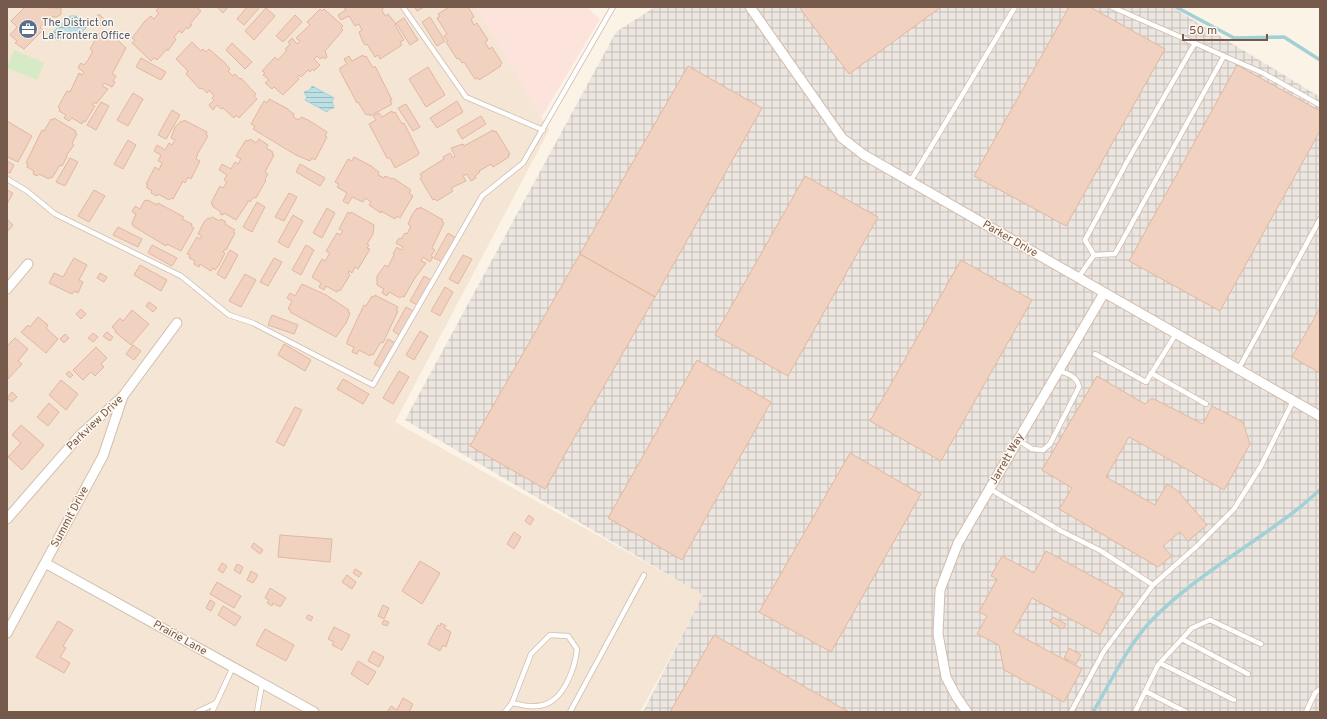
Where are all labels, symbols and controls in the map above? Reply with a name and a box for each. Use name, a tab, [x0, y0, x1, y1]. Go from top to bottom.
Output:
place label: The District on La Frontera Office	[42, 16, 130, 43]
scale bar	[1183, 16, 1267, 42]
office icon: The District on La Frontera Office	[17, 18, 39, 40]
text: 50 m	[1189, 23, 1217, 39]
street label: Parker Drive	[980, 218, 1040, 260]
street label: Parkview Drive	[64, 392, 126, 453]
street label: Jarrett Way	[987, 431, 1027, 487]
street label: Summit Drive	[48, 484, 92, 550]
street label: Prairie Lane	[151, 617, 209, 659]

